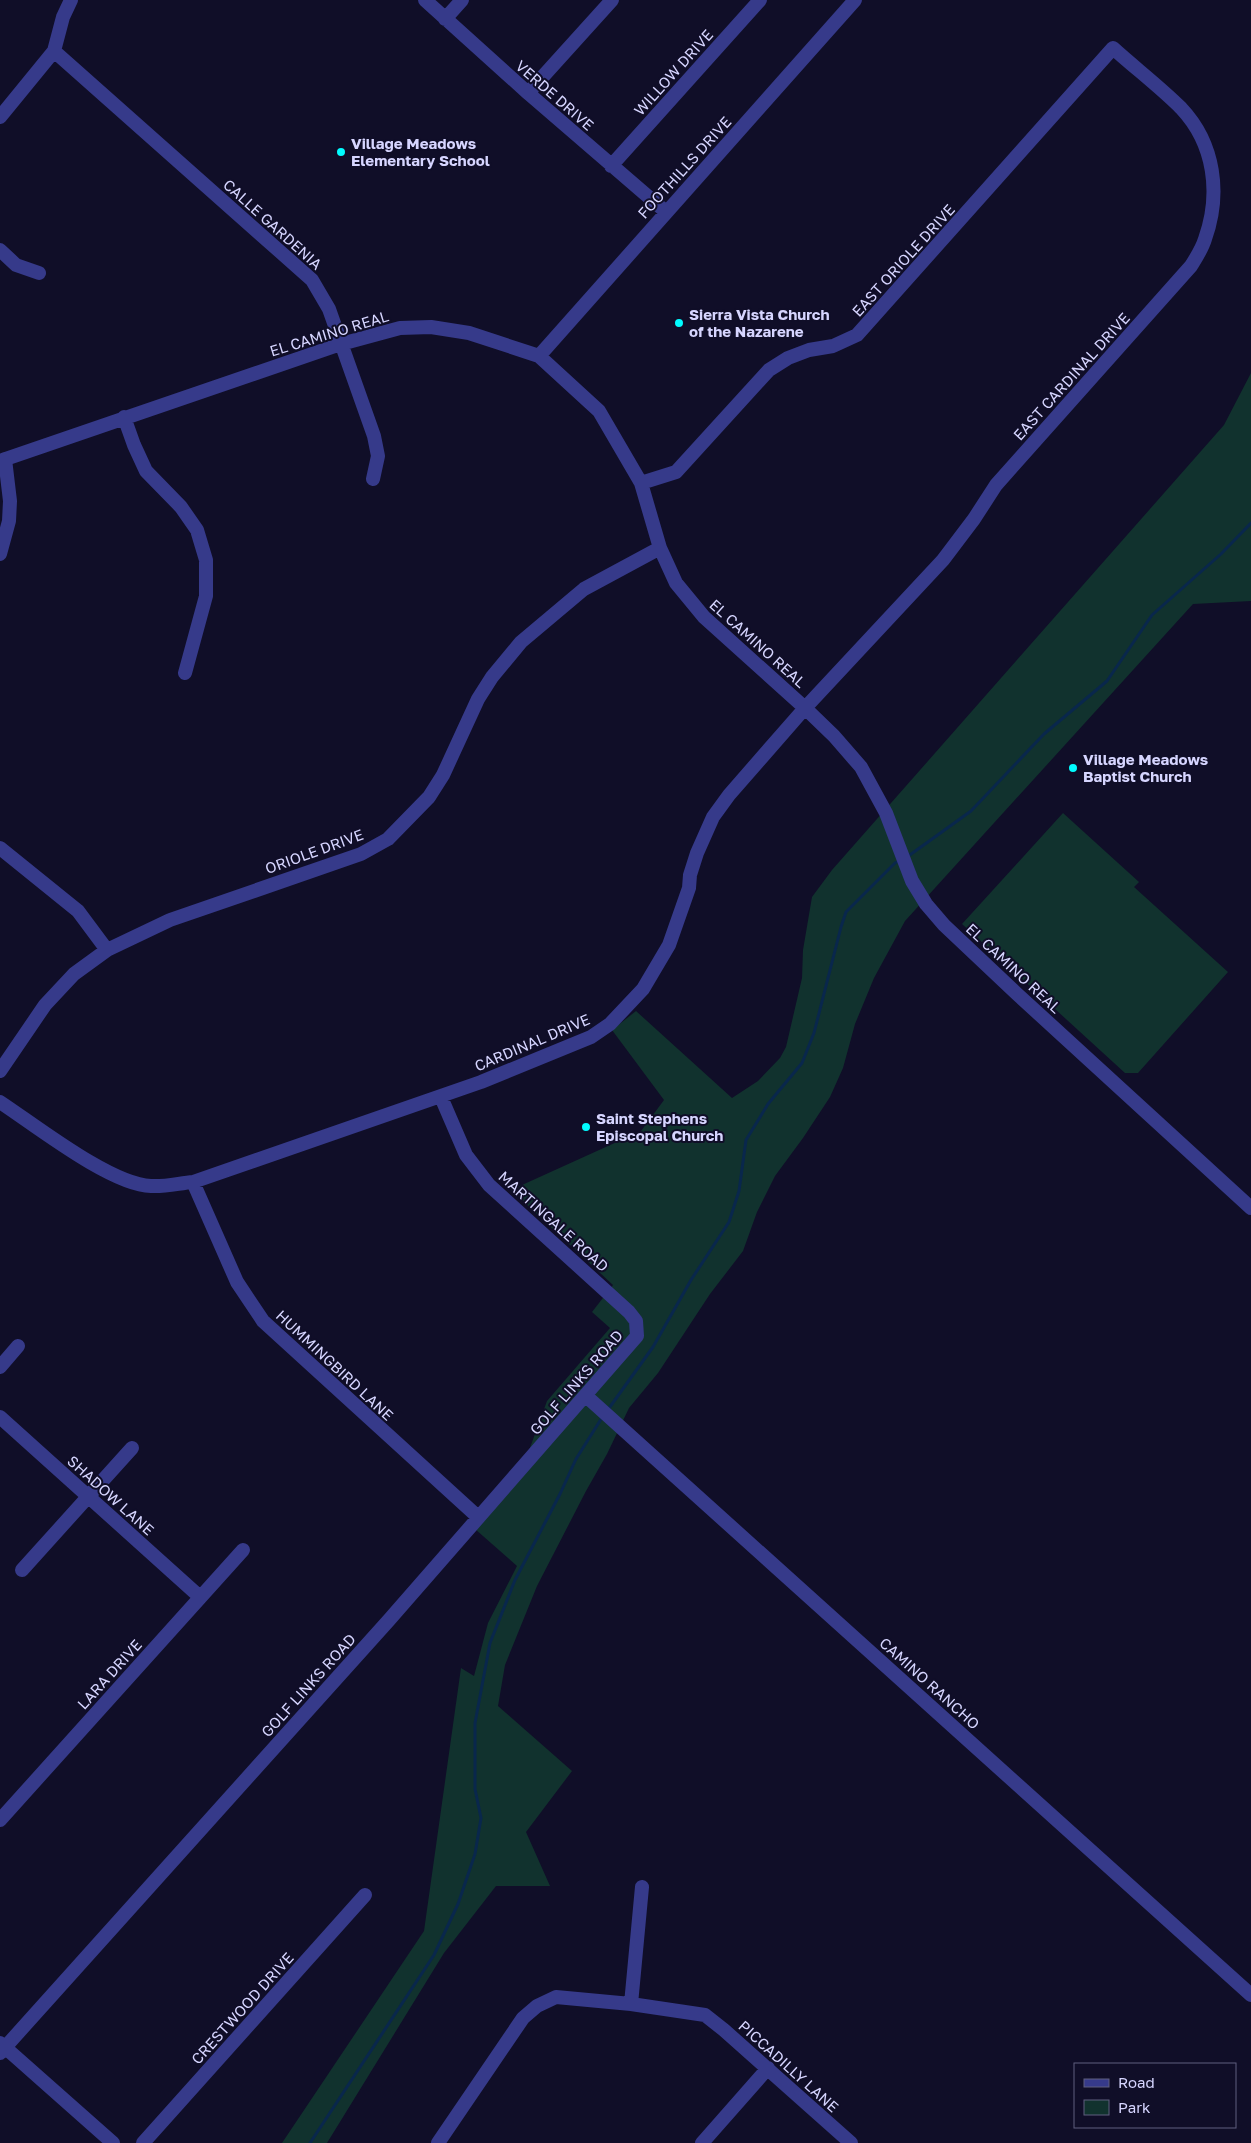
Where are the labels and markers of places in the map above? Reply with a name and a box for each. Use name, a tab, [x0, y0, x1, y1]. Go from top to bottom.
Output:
place label: Village Meadows Elementary School	[351, 134, 490, 169]
marker: Village Meadows Elementary School	[335, 146, 347, 158]
place label: Sierra Vista Church of the Nazarene	[689, 305, 829, 340]
marker: Sierra Vista Church of the Nazarene	[673, 317, 685, 329]
place label: Village Meadows Baptist Church	[1083, 750, 1208, 785]
marker: Village Meadows Baptist Church	[1067, 762, 1079, 774]
place label: Saint Stephens Episcopal Church	[596, 1109, 723, 1144]
marker: Saint Stephens Episcopal Church	[580, 1121, 592, 1133]

